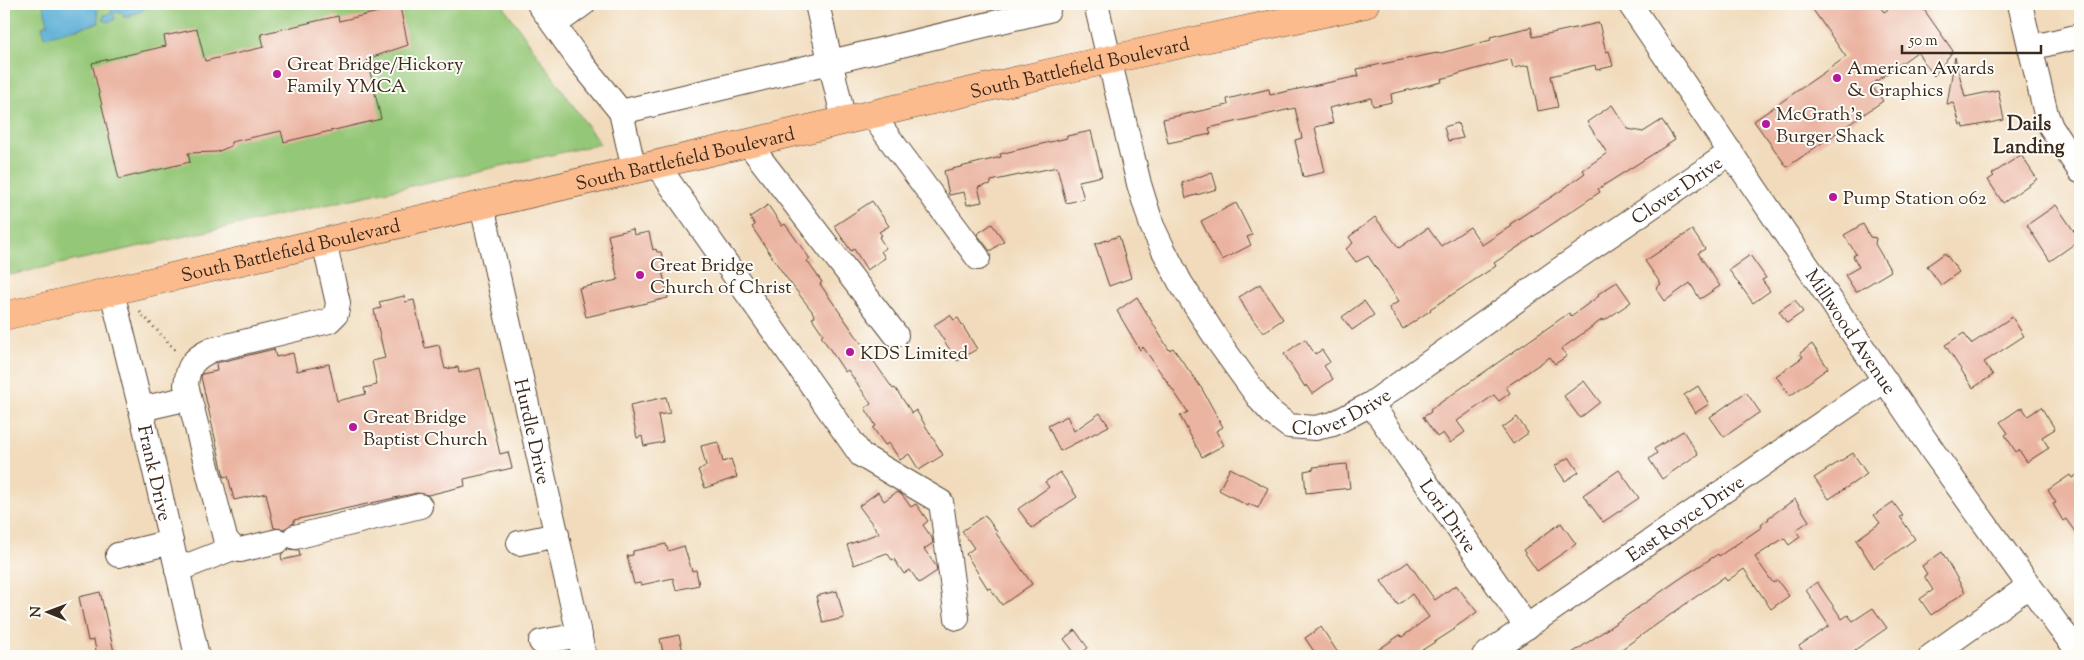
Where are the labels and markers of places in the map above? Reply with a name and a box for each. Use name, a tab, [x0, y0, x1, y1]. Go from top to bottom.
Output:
place label: Great Bridge/Hickory Family YMCA	[287, 52, 464, 101]
place label: American Awards & Graphics	[1847, 56, 1994, 105]
marker: Great Bridge/Hickory Family YMCA	[271, 68, 283, 80]
marker: American Awards & Graphics	[1831, 72, 1843, 84]
place label: McGrath's Burger Shack	[1776, 102, 1886, 151]
marker: McGrath's Burger Shack	[1760, 118, 1772, 130]
place label: Pump Station 062	[1843, 186, 1987, 213]
marker: Pump Station 062	[1827, 191, 1839, 203]
place label: Great Bridge Church of Christ	[650, 253, 792, 302]
marker: Great Bridge Church of Christ	[634, 269, 646, 281]
place label: KDS Limited	[860, 341, 968, 368]
marker: KDS Limited	[844, 346, 856, 358]
place label: Great Bridge Baptist Church	[363, 405, 488, 454]
marker: Great Bridge Baptist Church	[347, 421, 359, 433]

